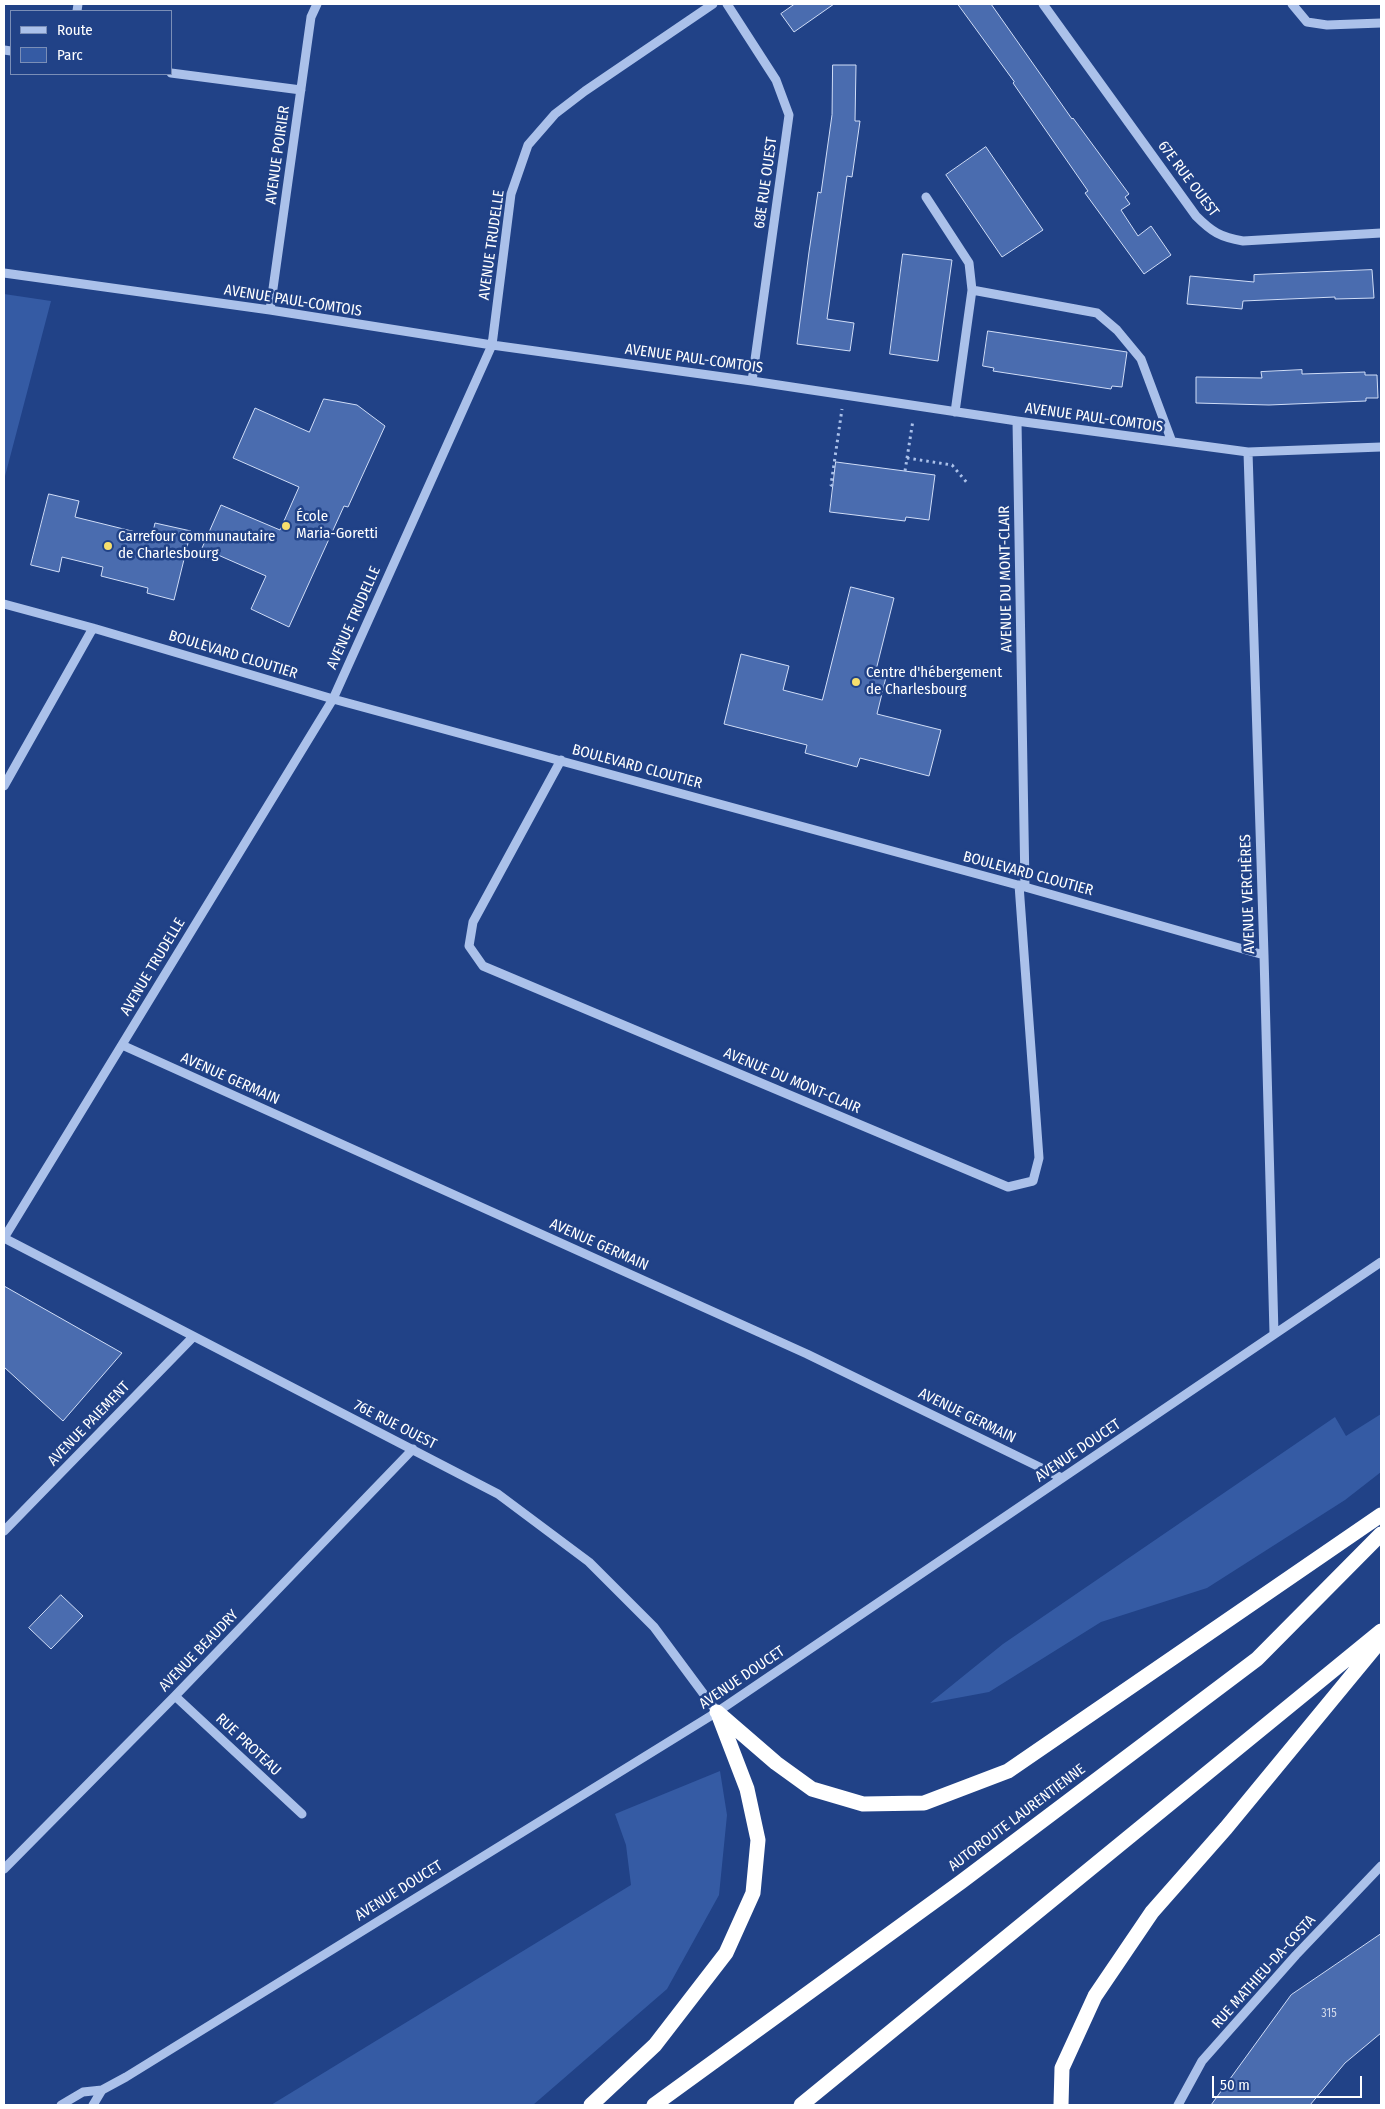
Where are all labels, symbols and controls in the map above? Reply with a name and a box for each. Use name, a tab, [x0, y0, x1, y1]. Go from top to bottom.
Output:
legend	[10, 10, 172, 75]
text: Route	[57, 21, 93, 39]
text: Parc	[57, 46, 83, 64]
street label: AVENUE POIRIER	[262, 105, 294, 205]
street label: 68E RUE OUEST	[751, 136, 781, 230]
street label: 67E RUE OUEST	[1154, 137, 1222, 221]
street label: AVENUE TRUDELLE	[475, 189, 509, 301]
street label: AVENUE PAUL-COMTOIS	[223, 281, 363, 321]
street label: AVENUE PAUL-COMTOIS	[624, 340, 764, 378]
street label: AVENUE PAUL-COMTOIS	[1024, 399, 1164, 437]
street label: AVENUE DU MONT-CLAIR	[996, 505, 1016, 653]
place label: École Maria-Goretti	[296, 508, 378, 543]
marker: École Maria-Goretti	[280, 520, 292, 532]
place label: Carrefour communautaire de Charlesbourg	[118, 528, 275, 563]
marker: Carrefour communautaire de Charlesbourg	[102, 540, 114, 552]
street label: AVENUE TRUDELLE	[323, 564, 385, 672]
street label: BOULEVARD CLOUTIER	[166, 627, 300, 683]
place label: Centre d'hébergement de Charlesbourg	[866, 664, 1002, 699]
marker: Centre d'hébergement de Charlesbourg	[850, 676, 862, 688]
street label: BOULEVARD CLOUTIER	[570, 741, 704, 793]
street label: AVENUE VERCHÈRES	[1237, 834, 1259, 954]
street label: BOULEVARD CLOUTIER	[961, 848, 1095, 900]
street label: AVENUE TRUDELLE	[117, 915, 189, 1019]
street label: AVENUE DU MONT-CLAIR	[721, 1044, 863, 1118]
street label: AVENUE GERMAIN	[178, 1049, 282, 1109]
street label: AVENUE GERMAIN	[547, 1215, 651, 1275]
street label: AVENUE PAIEMENT	[44, 1378, 134, 1470]
street label: AVENUE GERMAIN	[915, 1385, 1019, 1447]
street label: 76E RUE OUEST	[351, 1396, 439, 1454]
street label: AVENUE DOUCET	[1032, 1416, 1124, 1486]
street label: AVENUE BEAUDRY	[155, 1606, 243, 1696]
street label: AVENUE DOUCET	[696, 1643, 788, 1713]
street label: RUE PROTEAU	[212, 1710, 284, 1780]
street label: AUTOROUTE LAURENTIENNE	[945, 1761, 1089, 1875]
street label: AVENUE DOUCET	[352, 1857, 446, 1925]
street label: RUE MATHIEU-DA-COSTA	[1208, 1912, 1320, 2032]
house number: 315	[1321, 2007, 1337, 2021]
scale bar	[1215, 2066, 1365, 2098]
text: 50 m	[1220, 2076, 1250, 2094]

